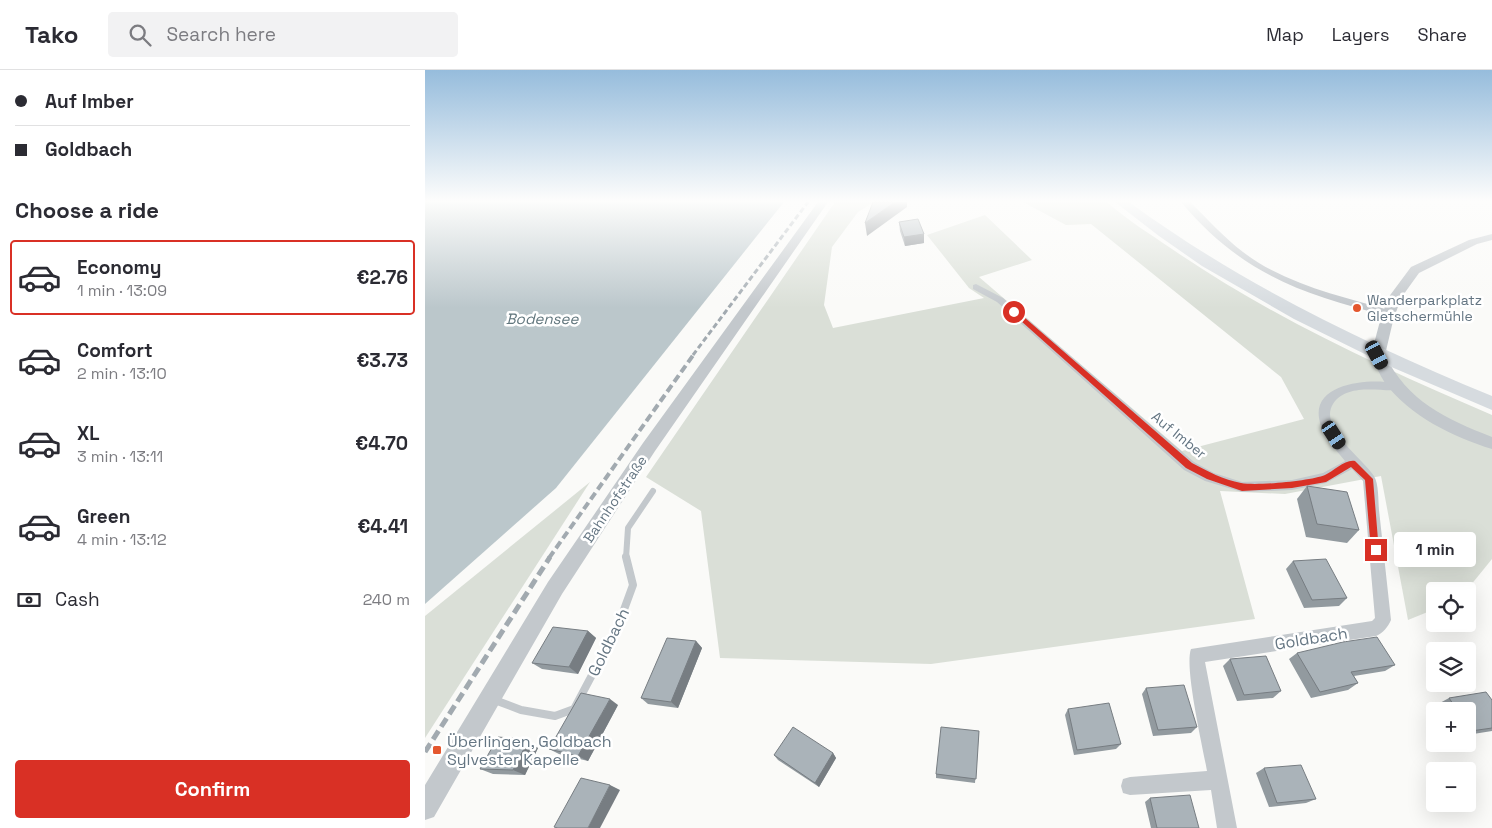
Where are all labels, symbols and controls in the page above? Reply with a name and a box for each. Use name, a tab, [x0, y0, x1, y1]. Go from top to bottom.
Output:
search box	[108, 12, 458, 57]
text: Tako	[25, 19, 78, 50]
icon: search	[126, 21, 154, 49]
text: Search here	[166, 22, 276, 47]
text: Map	[1266, 23, 1304, 46]
text: Layers	[1332, 23, 1389, 46]
text: Share	[1417, 23, 1467, 46]
text: Auf Imber	[45, 89, 134, 114]
text: Goldbach	[45, 137, 132, 162]
text: Choose a ride	[15, 196, 159, 224]
icon: car	[17, 255, 62, 300]
text: Economy	[77, 255, 161, 280]
text: €2.76	[357, 265, 408, 290]
text: 1 min · 13:09	[77, 280, 167, 301]
place label: Wanderparkplatz Gletschermühle	[1367, 291, 1482, 325]
route start	[1003, 301, 1025, 323]
marker: Wanderparkplatz Gletschermühle	[1351, 302, 1363, 314]
water label: Bodensee	[506, 309, 579, 328]
icon: car	[17, 338, 62, 383]
text: Comfort	[77, 338, 153, 363]
car	[1363, 338, 1390, 372]
text: €3.73	[356, 348, 408, 373]
text: 2 min · 13:10	[77, 363, 167, 384]
street label: Auf Imber	[1148, 407, 1210, 463]
car	[1319, 418, 1348, 452]
icon: car	[17, 421, 62, 466]
text: XL	[77, 421, 100, 446]
text: €4.70	[355, 431, 408, 456]
text: 3 min · 13:11	[77, 446, 163, 467]
street label: Bahnhofstraße	[579, 452, 651, 546]
icon: car	[17, 504, 62, 549]
text: Green	[77, 504, 130, 529]
text: €4.41	[357, 514, 408, 539]
text: 4 min · 13:12	[77, 529, 167, 550]
callout: 1 min	[1393, 532, 1476, 568]
route end	[1365, 539, 1387, 561]
text: 1 min	[1415, 539, 1455, 560]
map controls	[1426, 582, 1476, 812]
button: locate	[1426, 582, 1476, 632]
icon: cash	[15, 586, 43, 614]
text: Cash	[55, 587, 100, 612]
text: 240 m	[363, 589, 410, 610]
street label: Goldbach	[583, 605, 634, 680]
street label: Goldbach	[1273, 622, 1349, 655]
button: layers	[1426, 642, 1476, 692]
button: +	[1426, 702, 1476, 752]
place label: Überlingen, Goldbach Sylvester Kapelle	[447, 731, 612, 770]
marker: Überlingen, Goldbach Sylvester Kapelle	[431, 744, 443, 756]
button: Confirm	[15, 760, 410, 818]
button: −	[1426, 762, 1476, 812]

